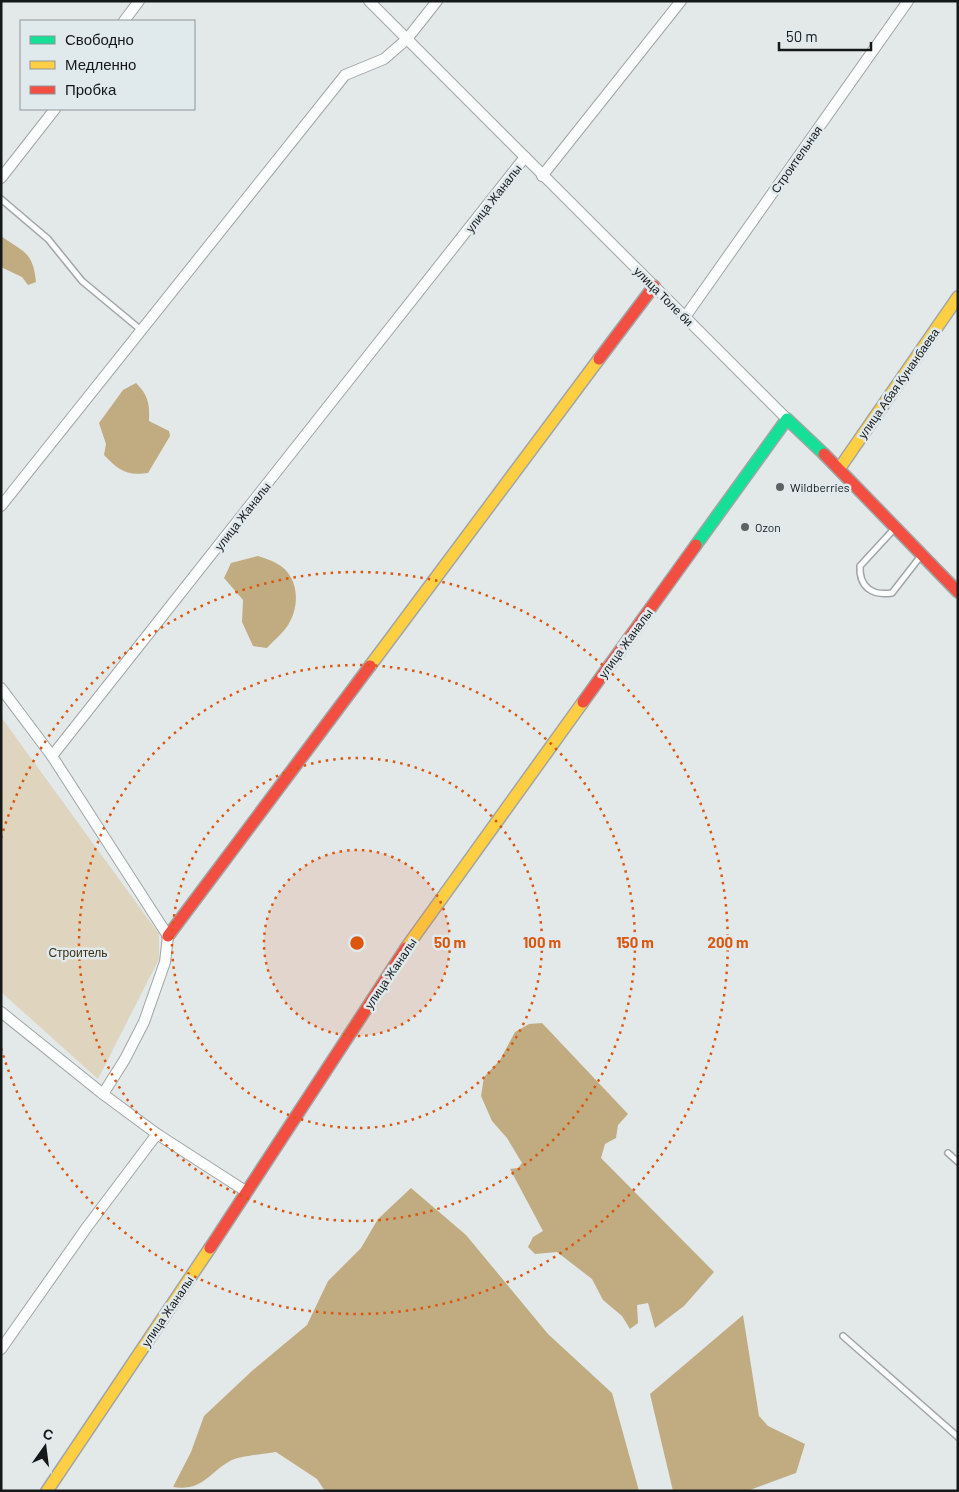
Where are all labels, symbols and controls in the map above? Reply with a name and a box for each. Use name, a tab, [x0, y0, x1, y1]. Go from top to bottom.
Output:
legend	[20, 20, 195, 110]
scale bar	[779, 20, 872, 52]
text: 50 m	[786, 27, 818, 45]
text: Свободно	[65, 30, 134, 48]
text: Медленно	[65, 55, 136, 73]
text: Пробка	[65, 80, 117, 98]
street label: Строительная	[768, 123, 825, 196]
street label: улица Жаналы	[462, 161, 525, 235]
street label: улица Толе би	[631, 264, 696, 329]
street label: улица Абая Кунанбаева	[855, 325, 942, 441]
street label: улица Жаналы	[211, 479, 274, 553]
place label: Wildberries	[790, 480, 850, 494]
marker: Wildberries	[774, 481, 786, 493]
place label: Ozon	[755, 520, 781, 534]
marker: Ozon	[739, 521, 751, 533]
street label: улица Жаналы	[595, 606, 656, 681]
text: 50 m	[434, 933, 466, 951]
text: 100 m	[523, 933, 561, 951]
text: 150 m	[616, 933, 654, 951]
text: 200 m	[707, 933, 749, 951]
centre of rings	[348, 934, 366, 952]
street label: улица Жаналы	[361, 935, 420, 1012]
park label: Строитель	[48, 945, 108, 960]
street label: улица Жаналы	[138, 1273, 197, 1350]
north arrow	[20, 1422, 70, 1472]
text: С	[41, 1424, 55, 1443]

